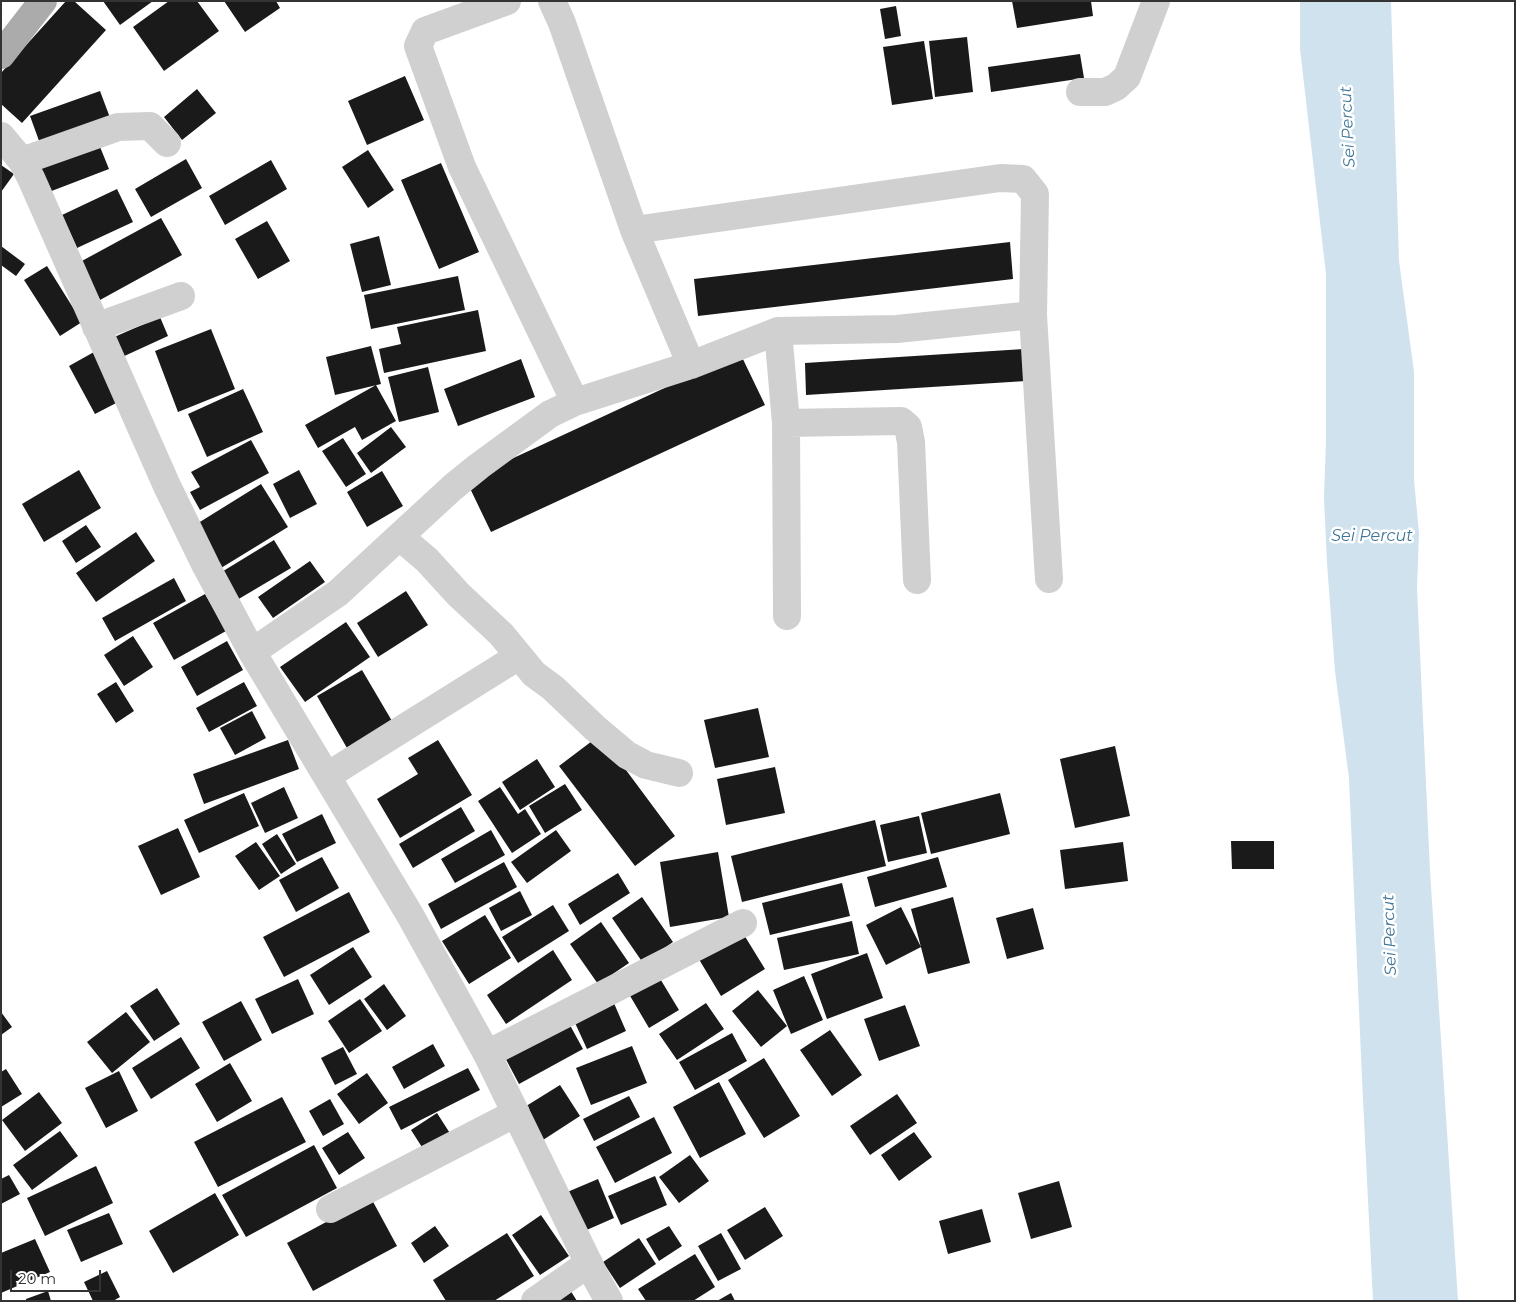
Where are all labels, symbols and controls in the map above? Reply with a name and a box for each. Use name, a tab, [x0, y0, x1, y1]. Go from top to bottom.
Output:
water label: Sei Percut	[1336, 86, 1360, 168]
water label: Sei Percut	[1331, 526, 1413, 546]
water label: Sei Percut	[1379, 894, 1401, 976]
scale bar	[12, 1260, 104, 1292]
text: 20 m	[18, 1269, 56, 1288]

